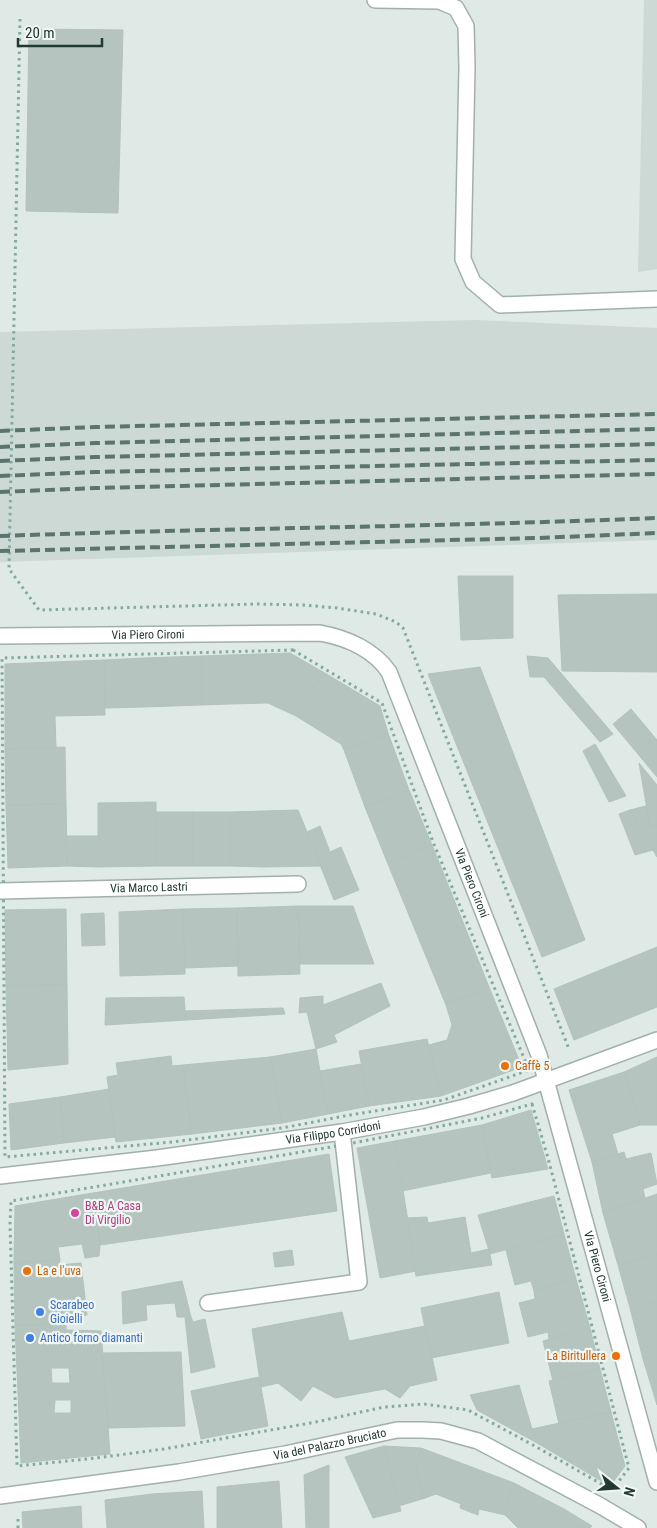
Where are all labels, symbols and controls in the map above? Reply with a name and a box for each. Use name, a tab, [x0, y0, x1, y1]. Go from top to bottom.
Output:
scale bar	[18, 15, 101, 47]
text: 20 m	[25, 24, 55, 42]
street label: Via Piero Cironi	[111, 627, 185, 642]
street label: Via Piero Cironi	[452, 846, 492, 920]
street label: Via Marco Lastri	[110, 880, 188, 895]
place label: Caffè 5	[515, 1059, 549, 1073]
marker: Caffè 5	[499, 1060, 511, 1072]
street label: Via Filippo Corridoni	[285, 1118, 382, 1147]
place label: B&B A Casa Di Virgilio	[85, 1199, 141, 1227]
marker: B&B A Casa Di Virgilio	[69, 1207, 81, 1219]
street label: Via Piero Cironi	[581, 1229, 614, 1304]
place label: La e l'uva	[37, 1264, 81, 1278]
marker: La e l'uva	[21, 1265, 33, 1277]
place label: Scarabeo Gioielli	[50, 1298, 94, 1326]
marker: Scarabeo Gioielli	[34, 1306, 46, 1318]
place label: Antico forno diamanti	[40, 1331, 143, 1345]
marker: Antico forno diamanti	[24, 1332, 36, 1344]
place label: La Biritullera	[546, 1349, 606, 1363]
marker: La Biritullera	[610, 1350, 622, 1362]
street label: Via del Palazzo Bruciato	[272, 1426, 387, 1463]
north arrow	[592, 1463, 642, 1513]
text: N	[621, 1485, 638, 1498]

